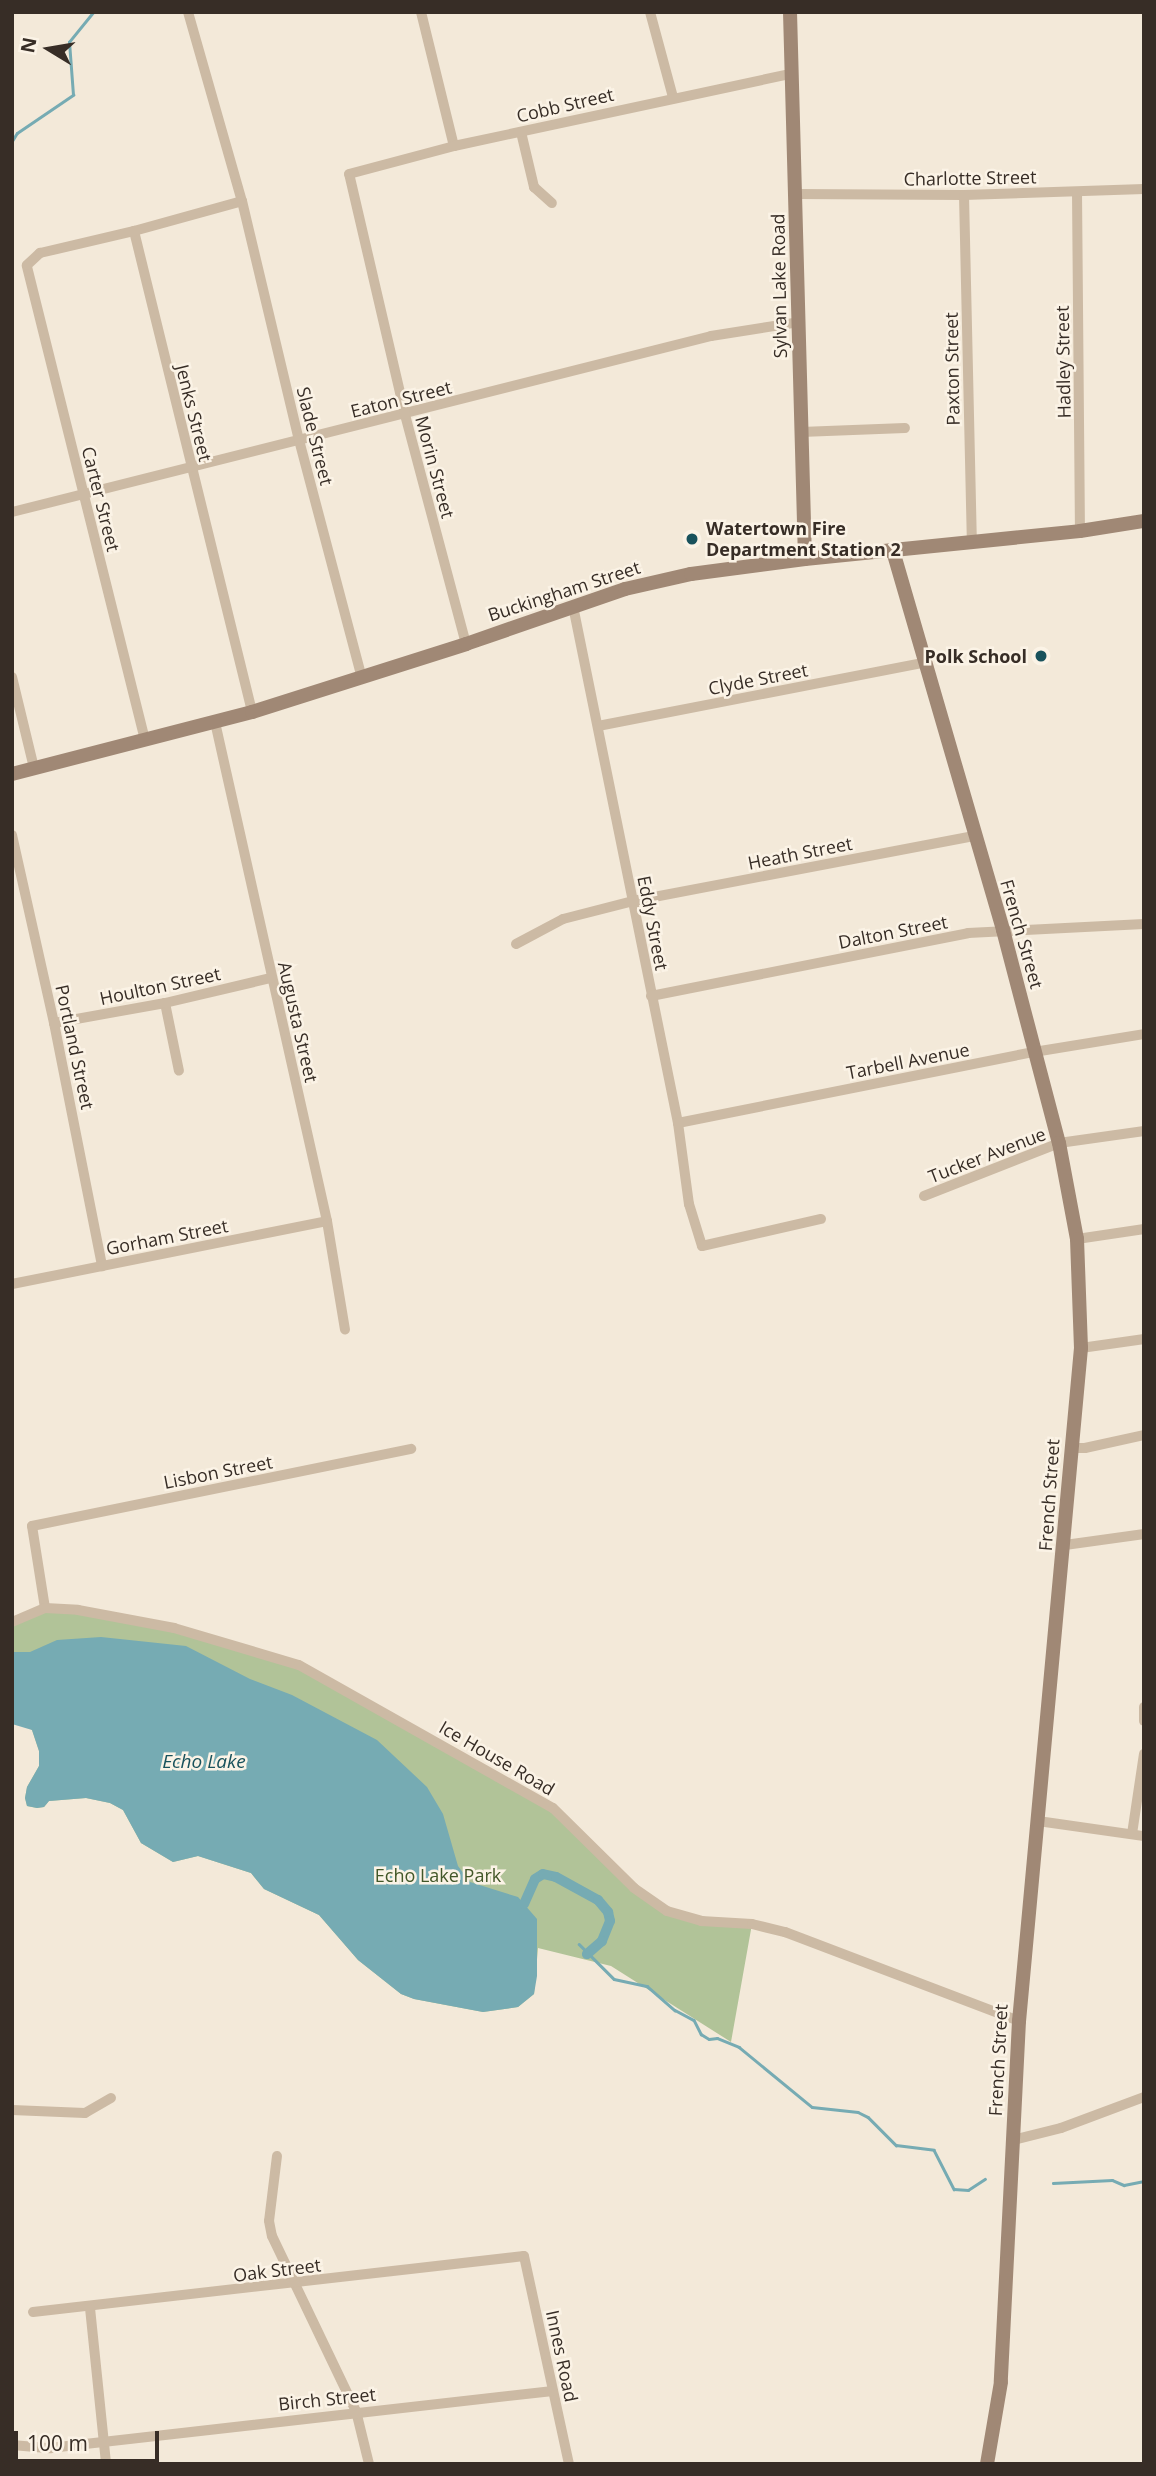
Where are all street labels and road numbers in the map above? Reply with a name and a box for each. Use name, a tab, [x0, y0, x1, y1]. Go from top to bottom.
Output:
street label: Cobb Street	[514, 83, 616, 127]
street label: Charlotte Street	[903, 166, 1037, 190]
street label: Sylvan Lake Road	[767, 213, 791, 359]
street label: Hadley Street	[1051, 305, 1075, 419]
street label: Paxton Street	[940, 312, 964, 426]
street label: Jenks Street	[172, 362, 216, 464]
street label: Eaton Street	[348, 376, 454, 422]
street label: Slade Street	[292, 385, 338, 487]
street label: Morin Street	[411, 414, 459, 520]
street label: Carter Street	[78, 444, 124, 554]
street label: Buckingham Street	[485, 556, 643, 626]
street label: Clyde Street	[706, 659, 810, 699]
street label: Heath Street	[746, 832, 854, 874]
street label: Eddy Street	[633, 874, 673, 972]
street label: French Street	[996, 877, 1048, 991]
street label: Dalton Street	[837, 911, 949, 953]
street label: Augusta Street	[274, 960, 322, 1084]
street label: Houlton Street	[98, 963, 222, 1009]
street label: Portland Street	[51, 983, 99, 1111]
street label: Tarbell Avenue	[845, 1038, 971, 1084]
street label: Tucker Avenue	[925, 1123, 1049, 1187]
street label: Gorham Street	[104, 1215, 230, 1259]
street label: French Street	[1034, 1438, 1064, 1552]
street label: Lisbon Street	[162, 1451, 274, 1493]
street label: Ice House Road	[435, 1716, 559, 1800]
street label: French Street	[984, 2003, 1012, 2117]
street label: Oak Street	[232, 2254, 322, 2286]
street label: Innes Road	[542, 2308, 582, 2404]
street label: Birch Street	[277, 2383, 377, 2415]

